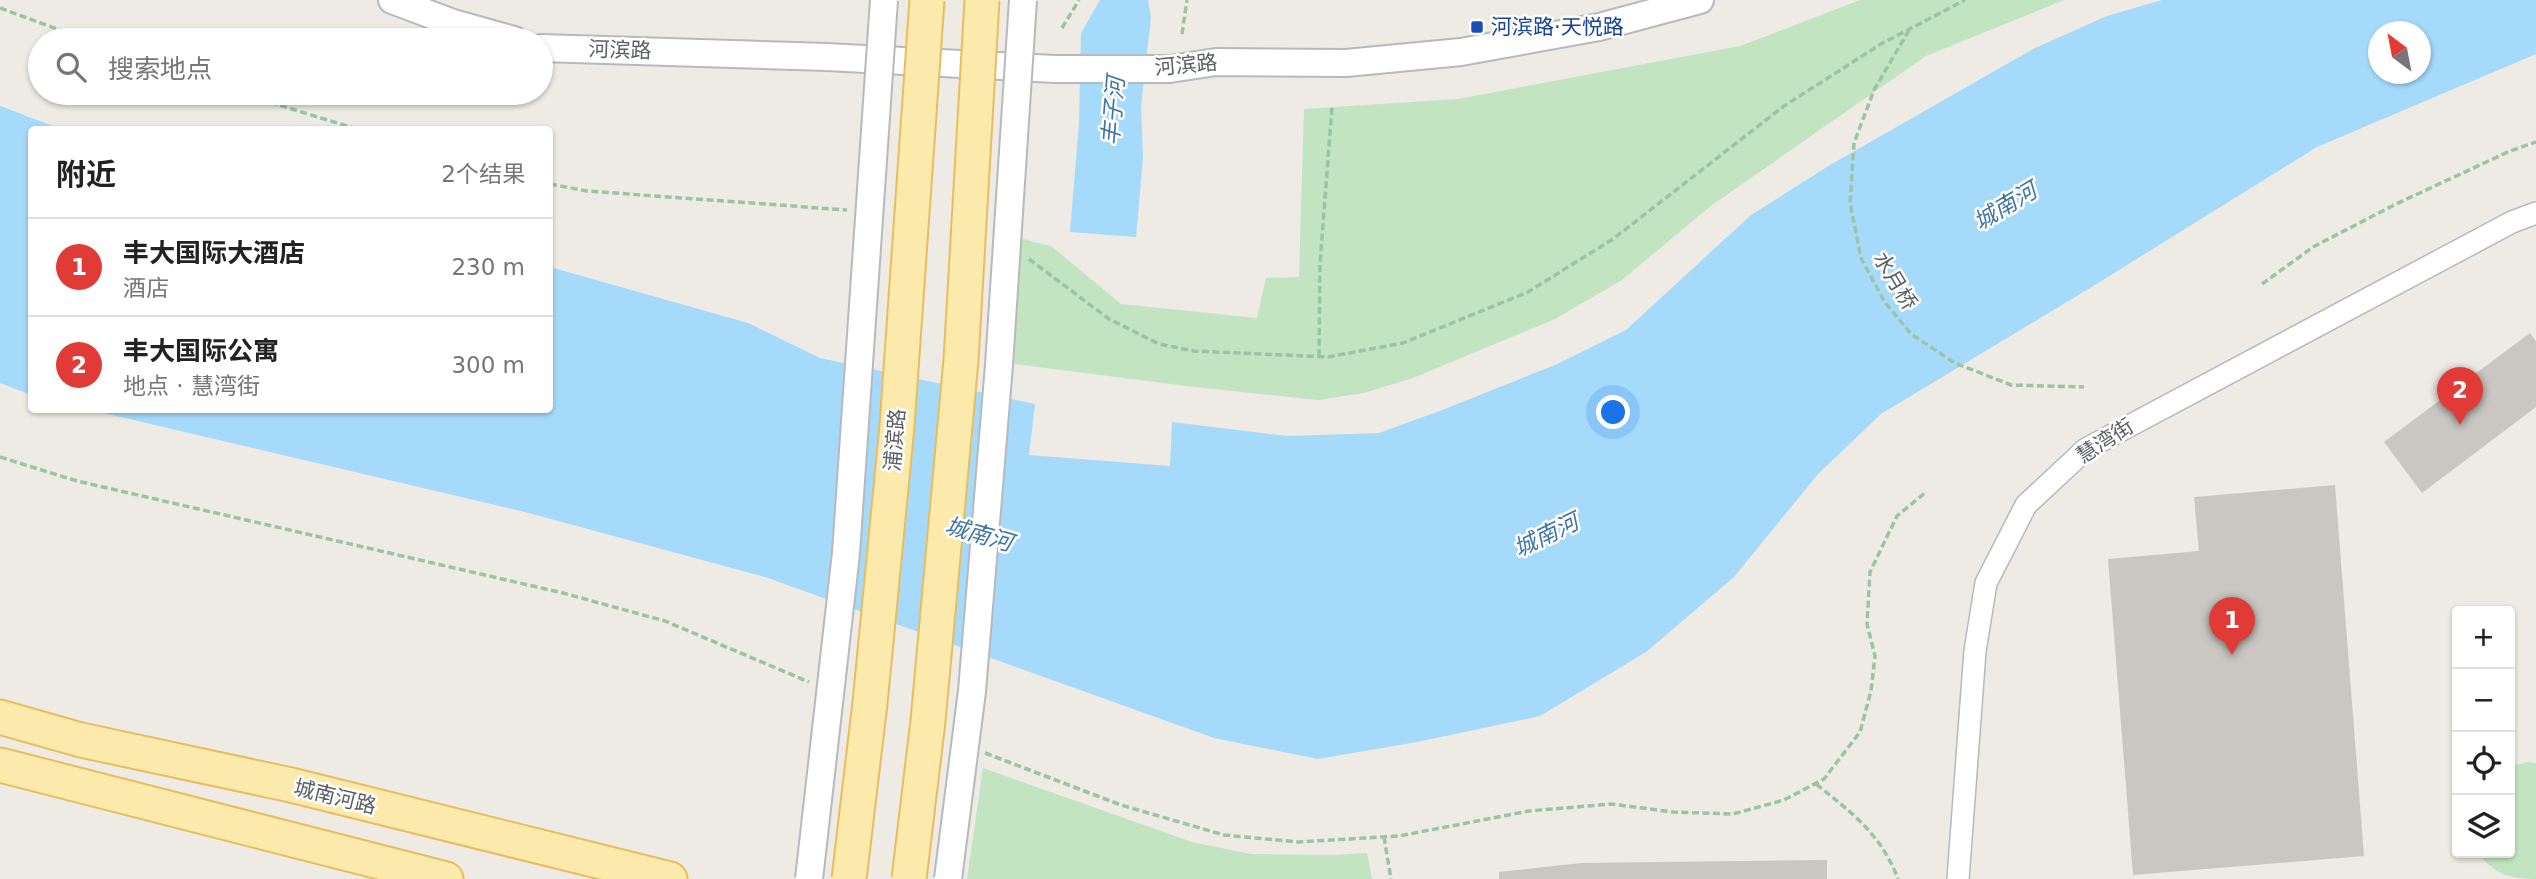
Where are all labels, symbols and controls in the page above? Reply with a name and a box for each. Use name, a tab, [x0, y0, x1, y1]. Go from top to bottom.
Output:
place label: 河滨路·天悦路	[1491, 15, 1624, 39]
marker: 河滨路·天悦路	[1469, 19, 1485, 35]
north arrow	[2368, 21, 2431, 84]
search box	[28, 28, 553, 105]
street label: 河滨路	[588, 37, 652, 63]
icon: search	[52, 48, 90, 86]
street label: 河滨路	[1154, 50, 1218, 80]
text: 搜索地点	[108, 54, 212, 84]
water label: 丰子河	[1097, 72, 1129, 147]
text: 附近	[56, 157, 116, 192]
text: 2个结果	[441, 161, 525, 187]
water label: 城南河	[1969, 175, 2045, 235]
text: 丰大国际大酒店	[123, 238, 305, 268]
street label: 水月桥	[1868, 248, 1922, 314]
text: 1	[71, 254, 87, 280]
text: 230 m	[451, 254, 525, 280]
text: 酒店	[123, 275, 169, 301]
text: 丰大国际公寓	[123, 336, 279, 366]
text: 2	[71, 352, 87, 378]
text: 300 m	[451, 352, 525, 378]
pin: 2	[2437, 367, 2483, 425]
text: 地点 · 慧湾街	[123, 373, 260, 399]
your location	[1596, 395, 1630, 429]
street label: 浦滨路	[880, 408, 910, 472]
street label: 慧湾街	[2072, 414, 2138, 468]
water label: 城南河	[1509, 506, 1586, 562]
water label: 城南河	[942, 512, 1020, 557]
pin: 1	[2209, 597, 2255, 655]
map controls	[2452, 606, 2515, 858]
button: +	[2452, 606, 2515, 669]
button: −	[2452, 669, 2515, 732]
button: locate	[2452, 732, 2515, 795]
street label: 城南河路	[291, 775, 379, 819]
button: layers	[2452, 795, 2515, 858]

